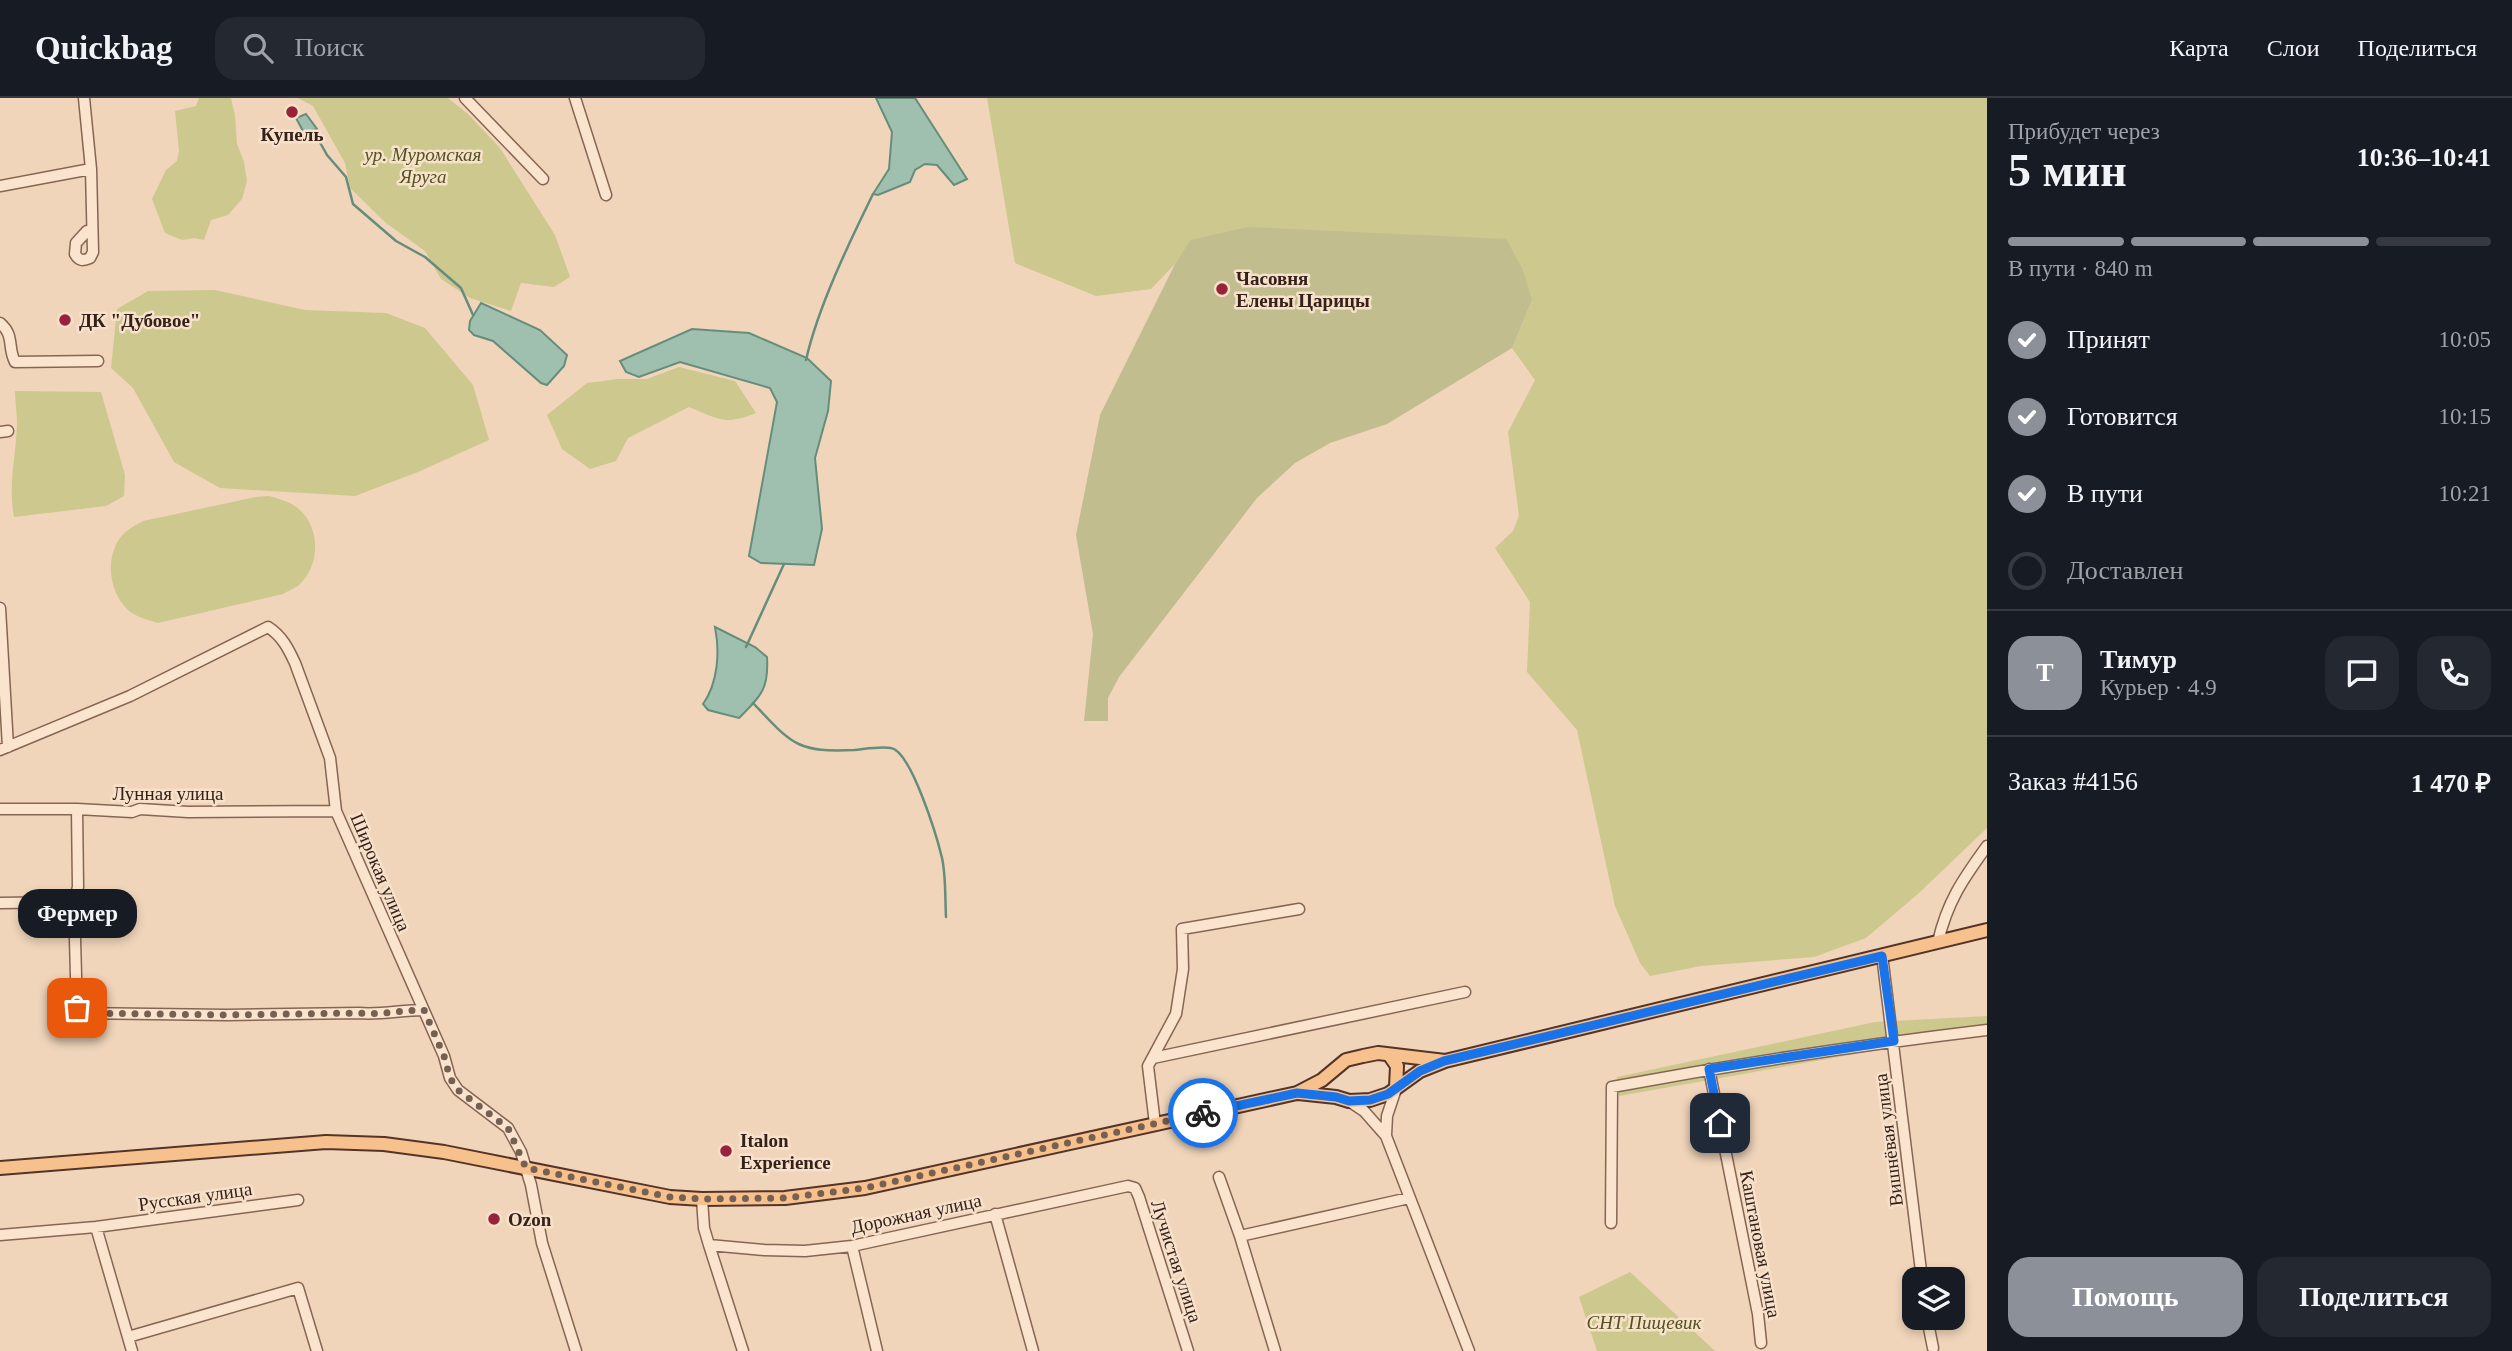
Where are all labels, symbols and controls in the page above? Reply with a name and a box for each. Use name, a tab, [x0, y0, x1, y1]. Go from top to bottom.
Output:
search box	[215, 17, 705, 80]
icon: search	[239, 29, 277, 67]
text: Quickbag	[35, 30, 173, 66]
text: Поиск	[295, 33, 364, 62]
text: Карта	[2169, 35, 2229, 61]
text: Слои	[2267, 35, 2320, 61]
text: Поделиться	[2358, 35, 2477, 61]
marker: Купель	[284, 104, 300, 120]
text: Прибудет через	[2008, 119, 2160, 144]
place label: Купель	[261, 124, 323, 145]
text: 10:36–10:41	[2357, 143, 2491, 172]
park label: ур. Муромская Яруга	[363, 144, 481, 187]
text: 5 мин	[2008, 145, 2127, 196]
text: В пути · 840 m	[2008, 256, 2153, 281]
place label: Часовня Елены Царицы	[1236, 268, 1370, 311]
marker: Часовня Елены Царицы	[1214, 281, 1230, 297]
place label: ДК "Дубовое"	[79, 310, 200, 331]
marker: ДК "Дубовое"	[57, 312, 73, 328]
icon: check	[2008, 321, 2046, 359]
text: Принят	[2067, 325, 2150, 354]
text: 10:05	[2439, 327, 2491, 352]
icon: check	[2008, 398, 2046, 436]
text: Готовится	[2067, 402, 2178, 431]
text: 10:15	[2439, 404, 2491, 429]
icon: check	[2008, 475, 2046, 513]
text: В пути	[2067, 479, 2143, 508]
text: 10:21	[2439, 481, 2491, 506]
text: Доставлен	[2067, 556, 2184, 585]
button: chat	[2325, 636, 2399, 710]
button: phone	[2417, 636, 2491, 710]
text: Тимур	[2100, 645, 2177, 674]
text: Т	[2036, 658, 2054, 687]
text: Курьер · 4.9	[2100, 675, 2217, 700]
text: Заказ #4156	[2008, 767, 2138, 796]
text: 1 470 ₽	[2411, 769, 2491, 798]
street label: Лунная улица	[112, 783, 224, 804]
street label: Широкая улица	[346, 810, 415, 935]
callout: Фермер	[18, 889, 136, 938]
text: Фермер	[37, 901, 118, 926]
pin	[47, 978, 107, 1038]
icon: bag	[58, 989, 96, 1027]
street label: Вишнёвая улица	[1870, 1072, 1907, 1208]
courier	[1168, 1078, 1238, 1148]
pin	[1690, 1093, 1750, 1153]
icon: bike	[1184, 1094, 1222, 1132]
icon: home	[1701, 1104, 1739, 1142]
place label: Italon Experience	[740, 1130, 831, 1173]
marker: Italon Experience	[718, 1143, 734, 1159]
street label: Каштановая улица	[1736, 1169, 1785, 1320]
street label: Русская улица	[137, 1178, 254, 1215]
street label: Дорожная улица	[849, 1189, 984, 1238]
street label: Лучистая улица	[1147, 1197, 1206, 1326]
place label: Ozon	[508, 1209, 552, 1230]
marker: Ozon	[486, 1211, 502, 1227]
button: Помощь	[2008, 1257, 2243, 1337]
button: Поделиться	[2257, 1257, 2491, 1337]
map controls	[1902, 1267, 1965, 1330]
button: layers	[1902, 1267, 1965, 1330]
park label: СНТ Пищевик	[1587, 1312, 1703, 1333]

